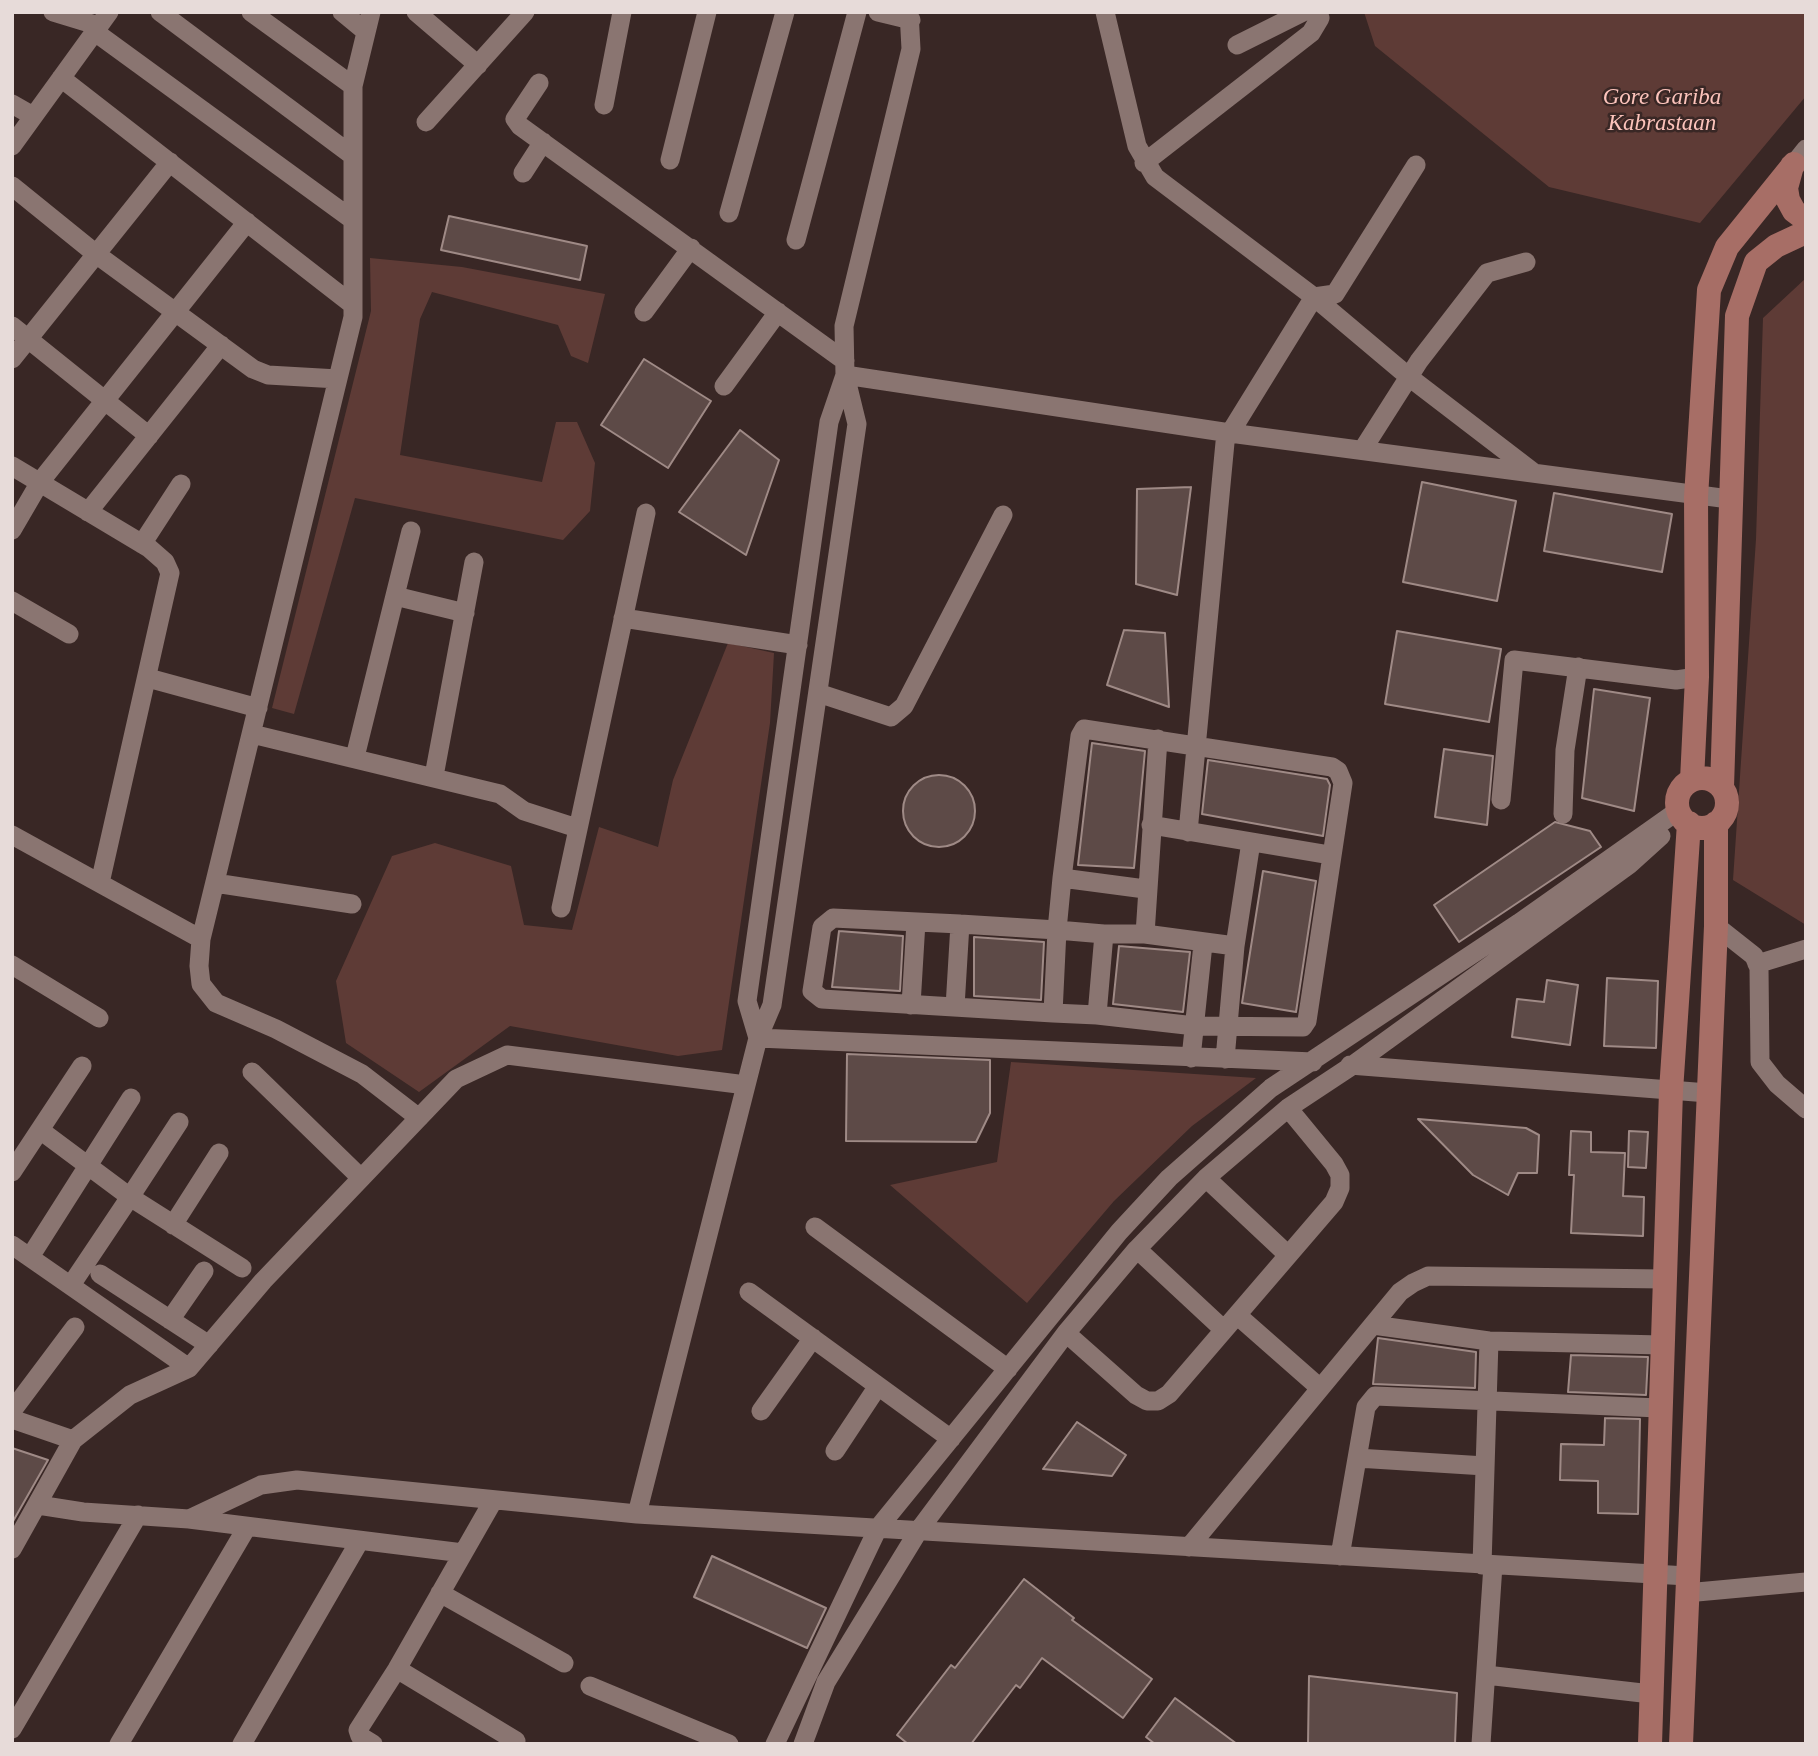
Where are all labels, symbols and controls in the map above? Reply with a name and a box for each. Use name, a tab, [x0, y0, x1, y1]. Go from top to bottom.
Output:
park label: Gore Gariba Kabrastaan	[1603, 84, 1721, 138]

